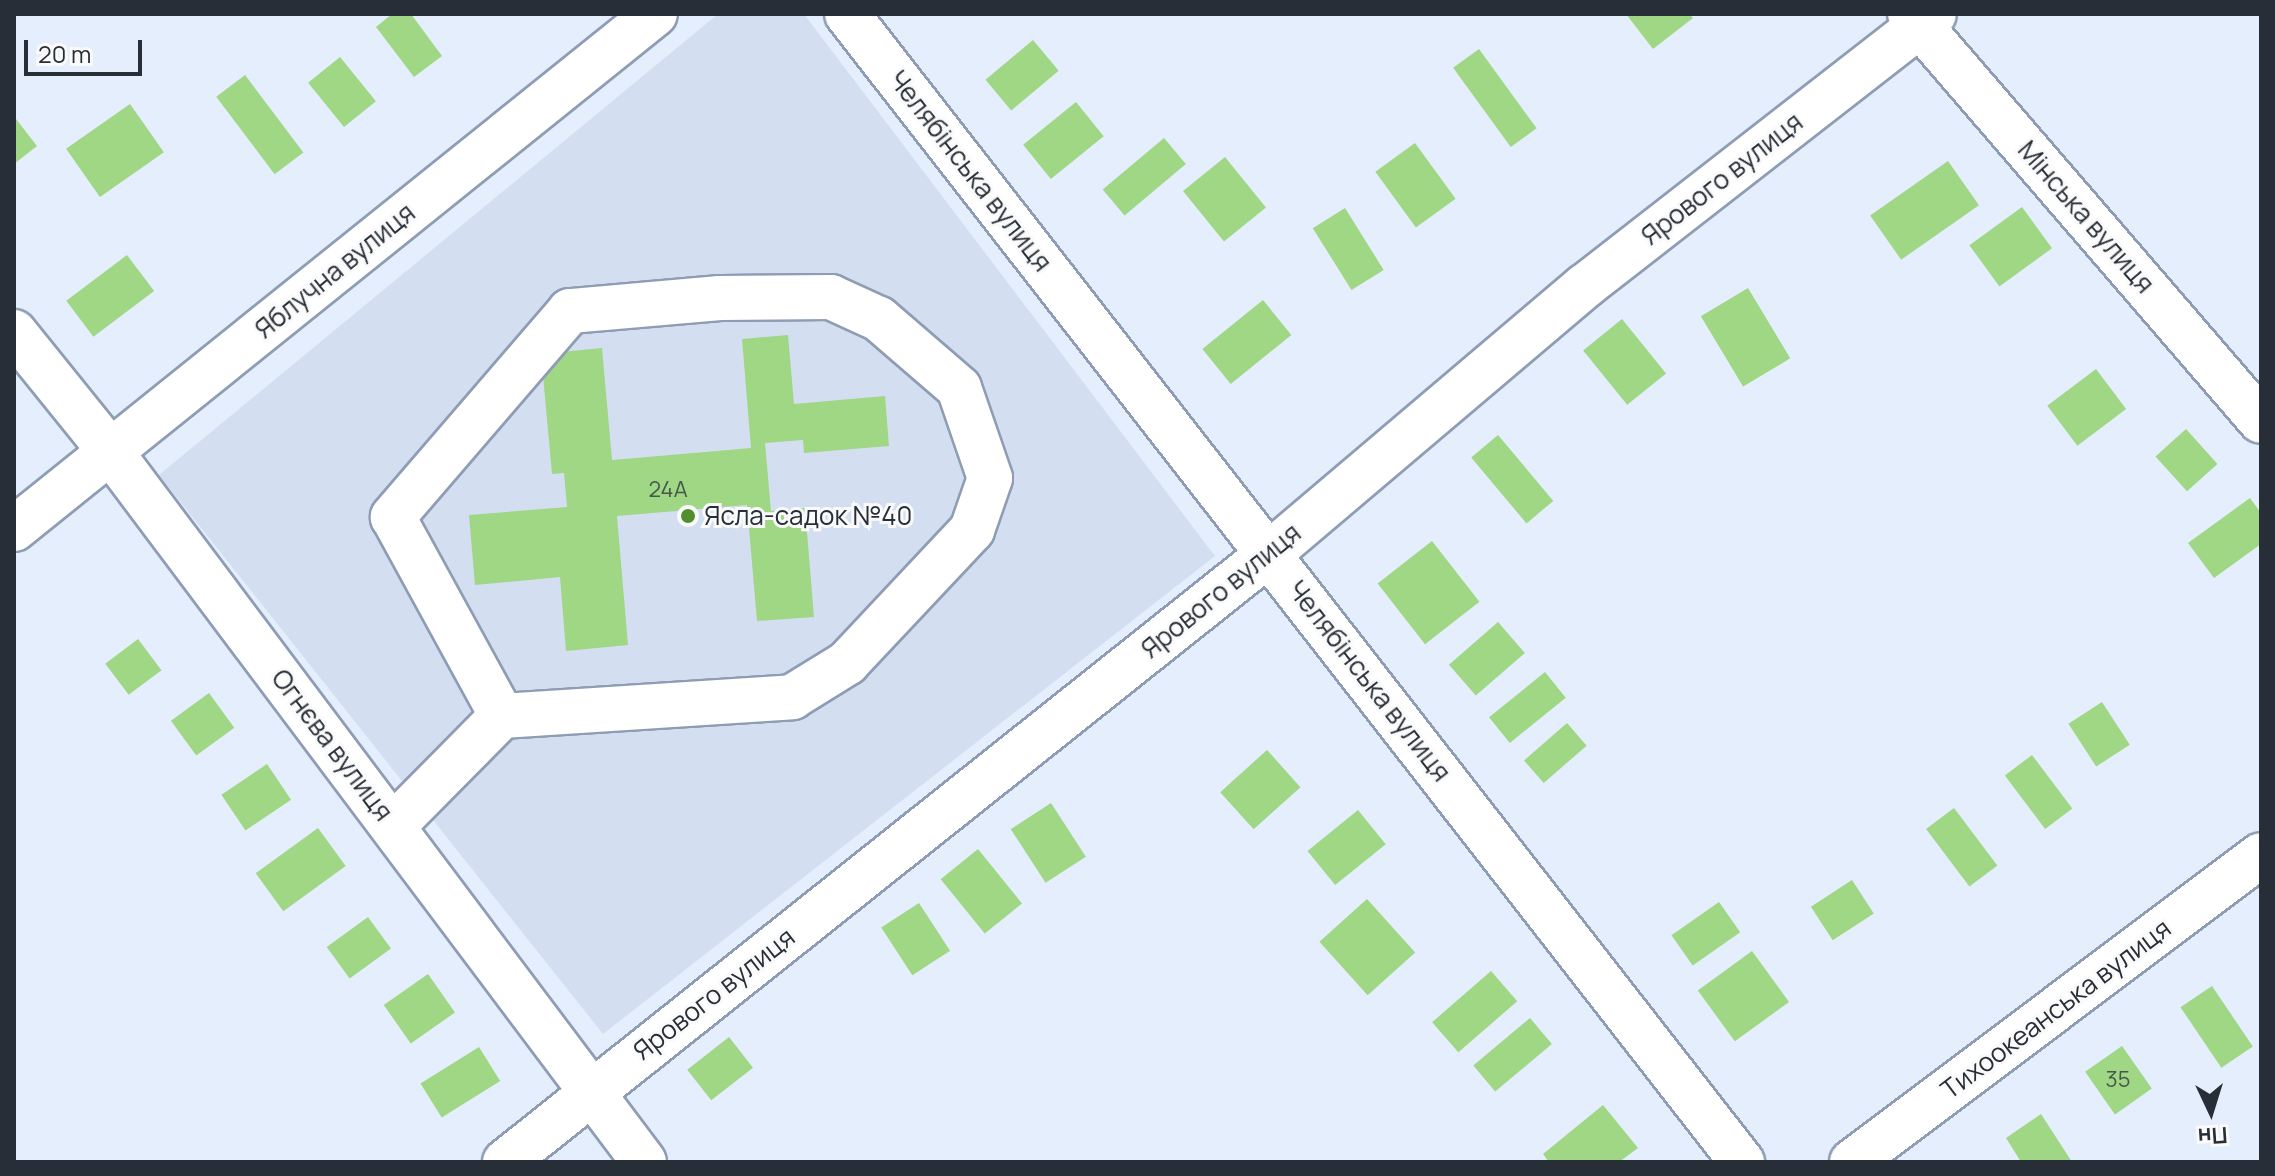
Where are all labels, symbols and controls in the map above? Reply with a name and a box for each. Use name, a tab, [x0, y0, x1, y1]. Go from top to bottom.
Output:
scale bar	[28, 24, 146, 74]
text: 20 m	[38, 37, 91, 70]
street label: Челябінська вулиця	[882, 64, 1058, 278]
street label: Ярового вулиця	[1635, 106, 1809, 252]
street label: Мінська вулиця	[2011, 135, 2161, 299]
street label: Яблучна вулиця	[249, 197, 421, 345]
house number: 24А	[648, 477, 688, 503]
place label: Ясла-садок №40	[704, 500, 912, 532]
marker: Ясла-садок №40	[679, 507, 697, 525]
street label: Ярового вулиця	[1135, 517, 1307, 665]
street label: Челябінська вулиця	[1281, 574, 1457, 788]
street label: Огнєва вулиця	[265, 663, 399, 827]
street label: Тихоокеанська вулиця	[1935, 912, 2177, 1106]
street label: Ярового вулиця	[627, 921, 801, 1067]
house number: 35	[2106, 1067, 2130, 1093]
north arrow	[2171, 1072, 2251, 1152]
text: Пн	[2197, 1120, 2228, 1152]

